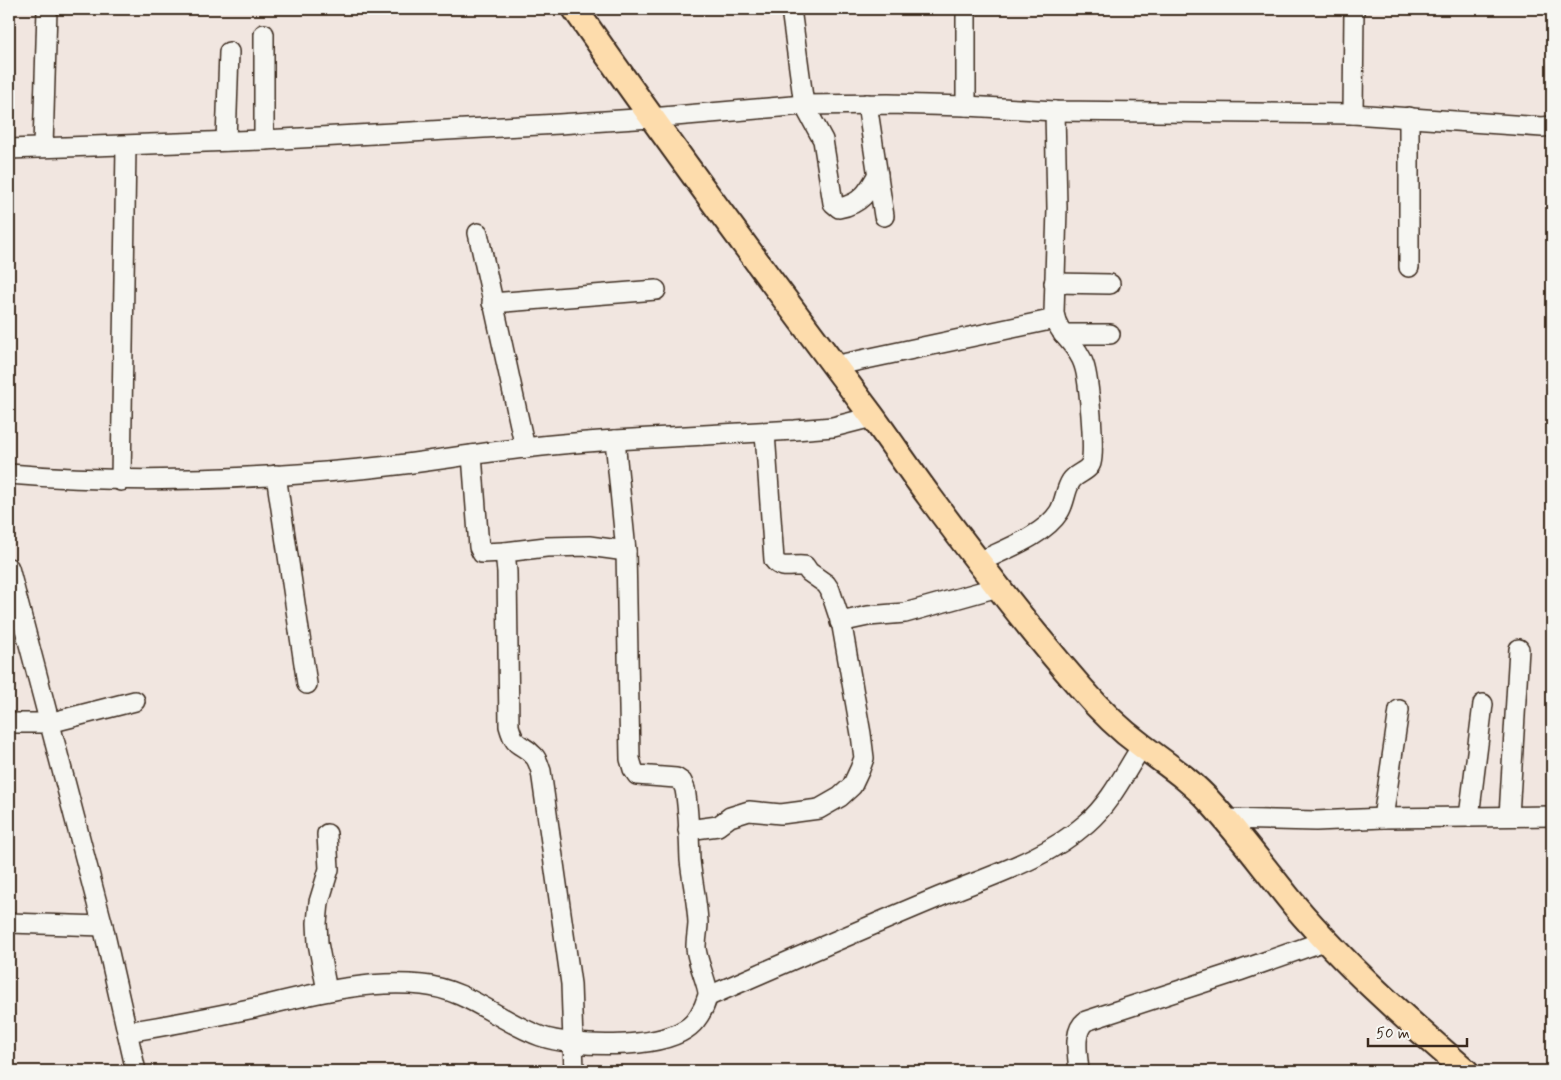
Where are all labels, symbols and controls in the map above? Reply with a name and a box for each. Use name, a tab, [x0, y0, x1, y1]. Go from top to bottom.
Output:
scale bar	[1368, 1015, 1467, 1047]
text: 50 m	[1376, 1024, 1410, 1044]

